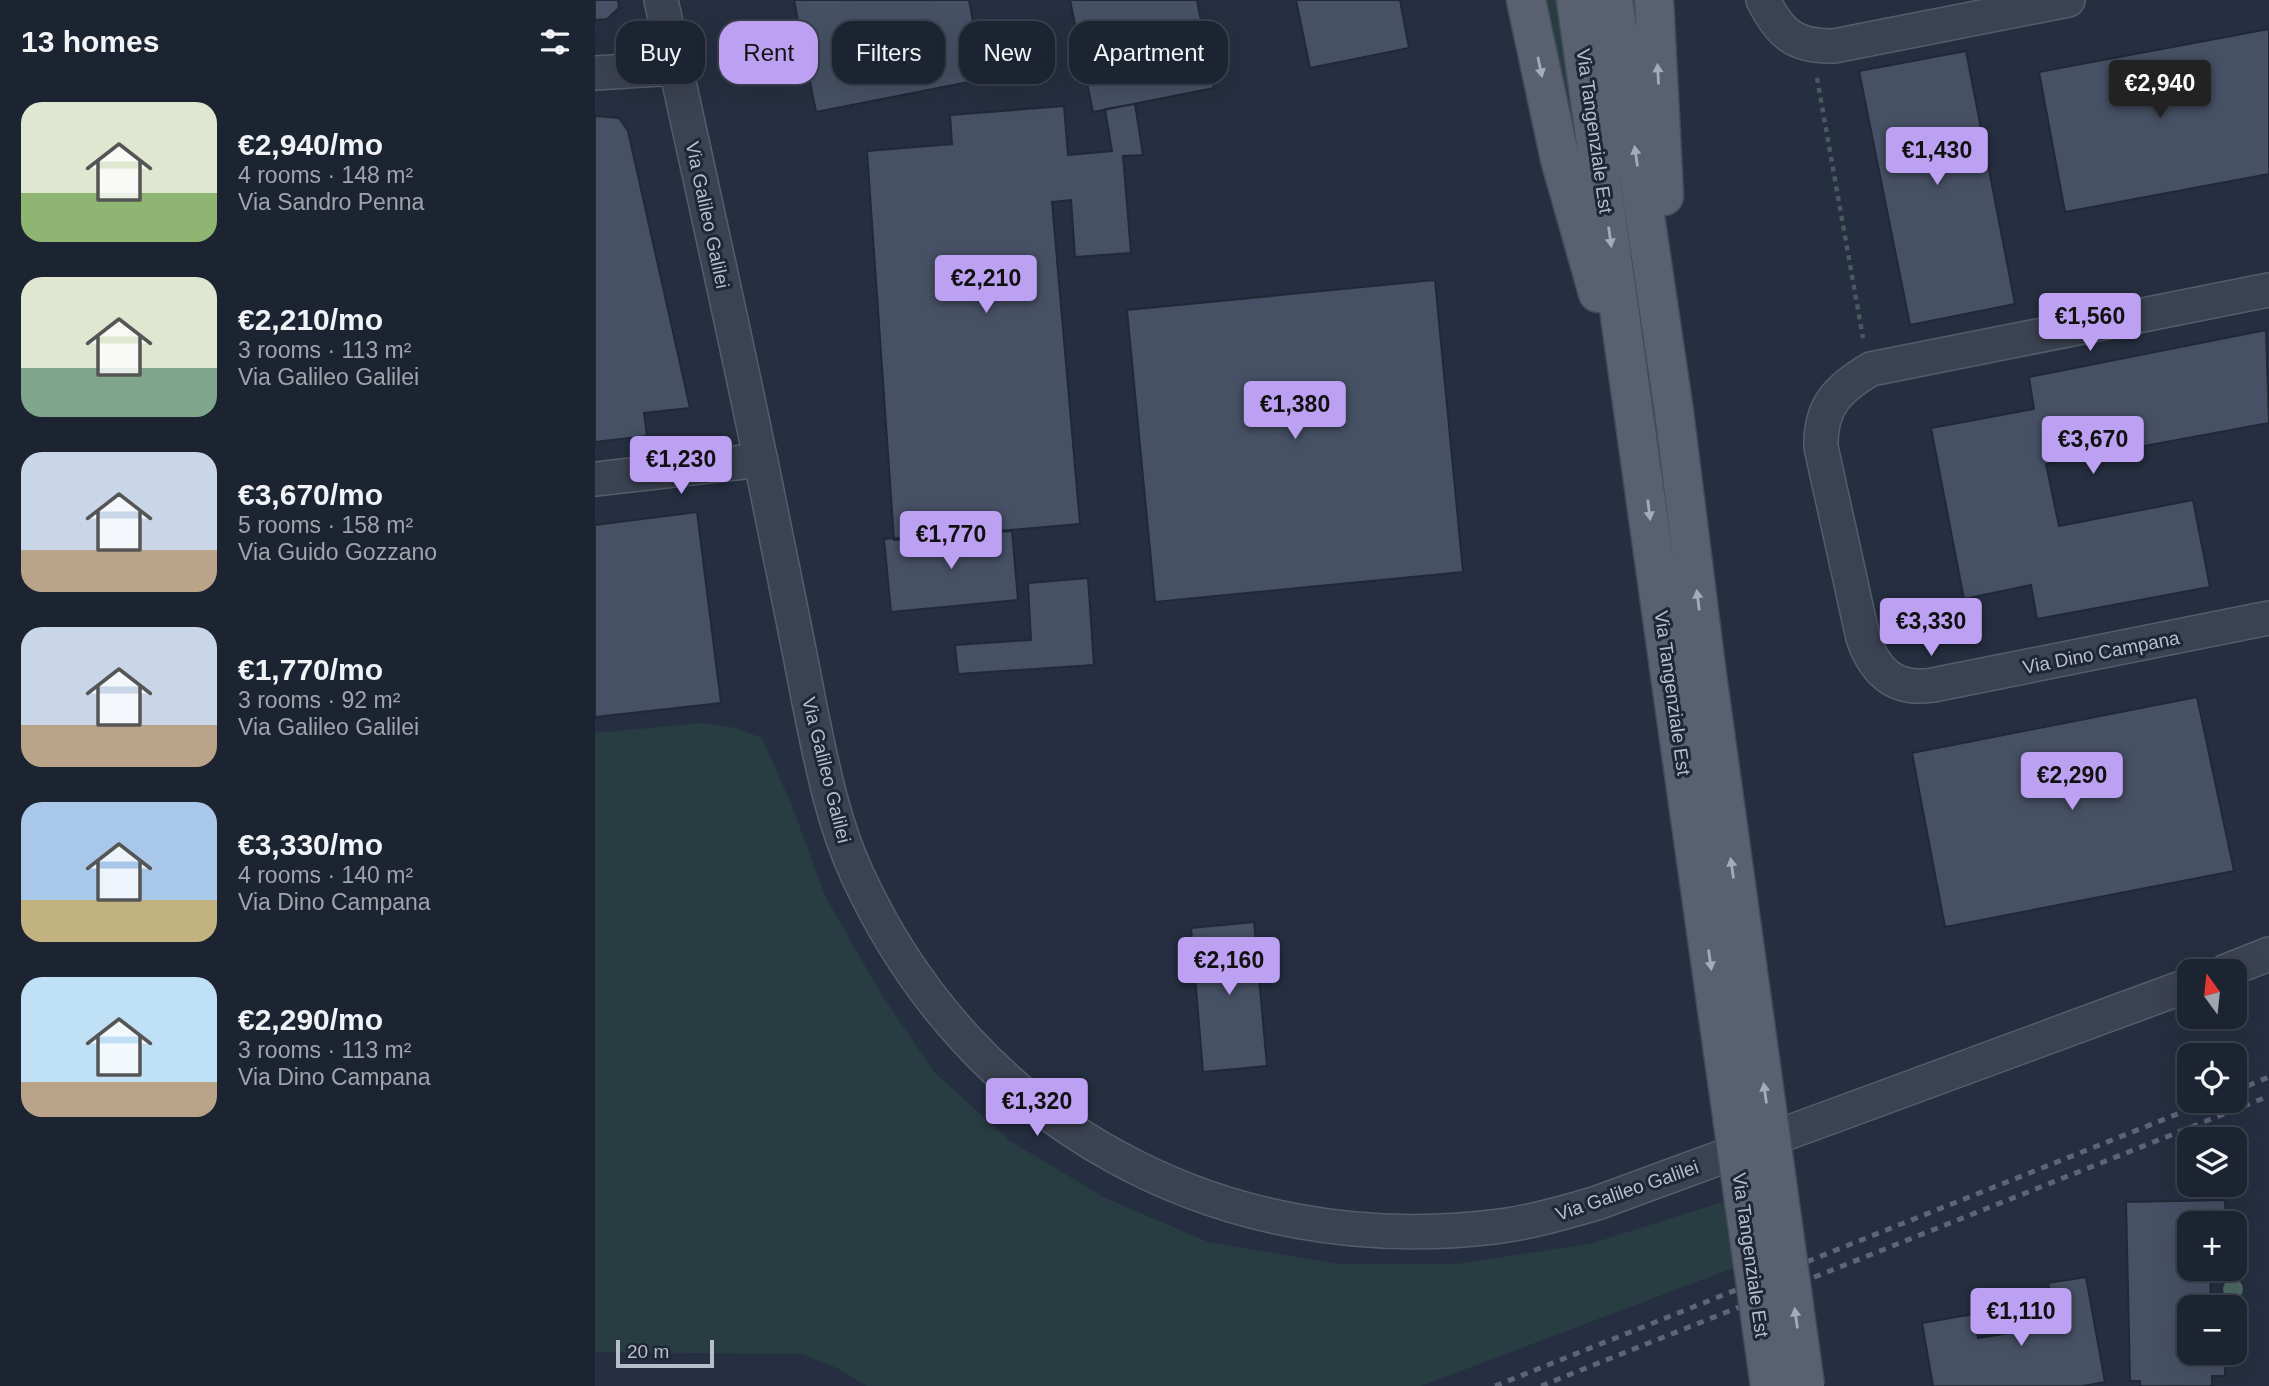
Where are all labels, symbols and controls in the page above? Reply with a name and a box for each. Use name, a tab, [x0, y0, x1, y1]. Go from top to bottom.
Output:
chip: Buy	[616, 21, 705, 84]
chip: Rent	[719, 21, 818, 84]
chip: Filters	[832, 21, 945, 84]
chip: New	[959, 21, 1055, 84]
chip: Apartment	[1069, 21, 1228, 84]
icon: filters	[536, 23, 574, 61]
text: 13 homes	[21, 25, 159, 58]
street label: Via Tangenziale Est	[1573, 47, 1617, 216]
one-way arrow	[1535, 56, 1546, 78]
pin: €2,940	[2103, 60, 2217, 120]
one-way arrow	[1652, 63, 1663, 85]
text: €2,940	[2125, 70, 2195, 96]
text: €2,940/mo	[238, 128, 383, 161]
pin: €1,430	[1880, 128, 1994, 187]
icon: home	[77, 130, 161, 214]
text: €1,430	[1902, 137, 1972, 163]
street label: Via Galileo Galilei	[682, 140, 733, 290]
one-way arrow	[1630, 145, 1641, 167]
text: 4 rooms · 148 m²	[238, 162, 413, 188]
text: Via Sandro Penna	[238, 189, 424, 215]
one-way arrow	[1605, 226, 1616, 248]
pin: €2,210	[929, 256, 1043, 315]
text: €2,210	[951, 265, 1021, 291]
pin: €1,560	[2033, 294, 2147, 353]
text: €2,210/mo	[238, 303, 383, 336]
text: €1,560	[2055, 303, 2125, 329]
icon: home	[77, 305, 161, 389]
text: 3 rooms · 113 m²	[238, 337, 411, 363]
text: Via Galileo Galilei	[238, 364, 419, 390]
pin: €1,380	[1238, 382, 1352, 441]
text: €1,380	[1260, 391, 1330, 417]
pin: €3,670	[2036, 416, 2150, 476]
text: €3,670	[2058, 426, 2128, 452]
pin: €1,230	[624, 436, 738, 496]
text: €1,230	[646, 446, 716, 472]
text: €3,670/mo	[238, 478, 383, 511]
icon: home	[77, 480, 161, 564]
one-way arrow	[1643, 499, 1654, 521]
text: 5 rooms · 158 m²	[238, 512, 413, 538]
pin: €1,770	[894, 512, 1008, 571]
text: €1,770	[916, 521, 986, 547]
text: Via Guido Gozzano	[238, 539, 437, 565]
one-way arrow	[1692, 589, 1703, 611]
pin: €3,330	[1874, 598, 1988, 658]
text: €3,330	[1896, 608, 1966, 634]
street label: Via Tangenziale Est	[1651, 609, 1695, 778]
street label: Via Dino Campana	[2021, 627, 2182, 678]
text: €1,770/mo	[238, 653, 383, 686]
icon: home	[77, 655, 161, 739]
text: 3 rooms · 92 m²	[238, 687, 400, 713]
street label: Via Galileo Galilei	[798, 695, 855, 845]
text: Via Galileo Galilei	[238, 714, 419, 740]
pin: €2,290	[2015, 752, 2129, 812]
text: €2,290	[2037, 762, 2107, 788]
text: €3,330/mo	[238, 828, 383, 861]
icon: home	[77, 830, 161, 914]
one-way arrow	[1727, 857, 1738, 879]
text: 4 rooms · 140 m²	[238, 862, 413, 888]
text: Via Dino Campana	[238, 889, 431, 915]
pin: €2,160	[1172, 937, 1286, 997]
text: €2,160	[1194, 947, 1264, 973]
one-way arrow	[1705, 949, 1716, 971]
north arrow	[2177, 959, 2247, 1029]
map controls	[2177, 959, 2247, 1365]
text: €2,290/mo	[238, 1003, 383, 1036]
icon: home	[77, 1005, 161, 1089]
text: 3 rooms · 113 m²	[238, 1037, 411, 1063]
button: locate	[2177, 1043, 2247, 1113]
text: Via Dino Campana	[238, 1064, 431, 1090]
pin: €1,320	[980, 1078, 1094, 1138]
one-way arrow	[1759, 1082, 1770, 1104]
text: €1,320	[1002, 1088, 1072, 1114]
button: layers	[2177, 1127, 2247, 1197]
street label: Via Galileo Galilei	[1553, 1156, 1701, 1225]
street label: Via Tangenziale Est	[1729, 1171, 1773, 1340]
button: +	[2177, 1211, 2247, 1281]
pin: €1,110	[1964, 1288, 2078, 1348]
button: −	[2177, 1295, 2247, 1365]
text: €1,110	[1986, 1298, 2056, 1324]
one-way arrow	[1790, 1307, 1801, 1329]
scale bar	[616, 1337, 714, 1369]
text: 20 m	[627, 1341, 669, 1362]

